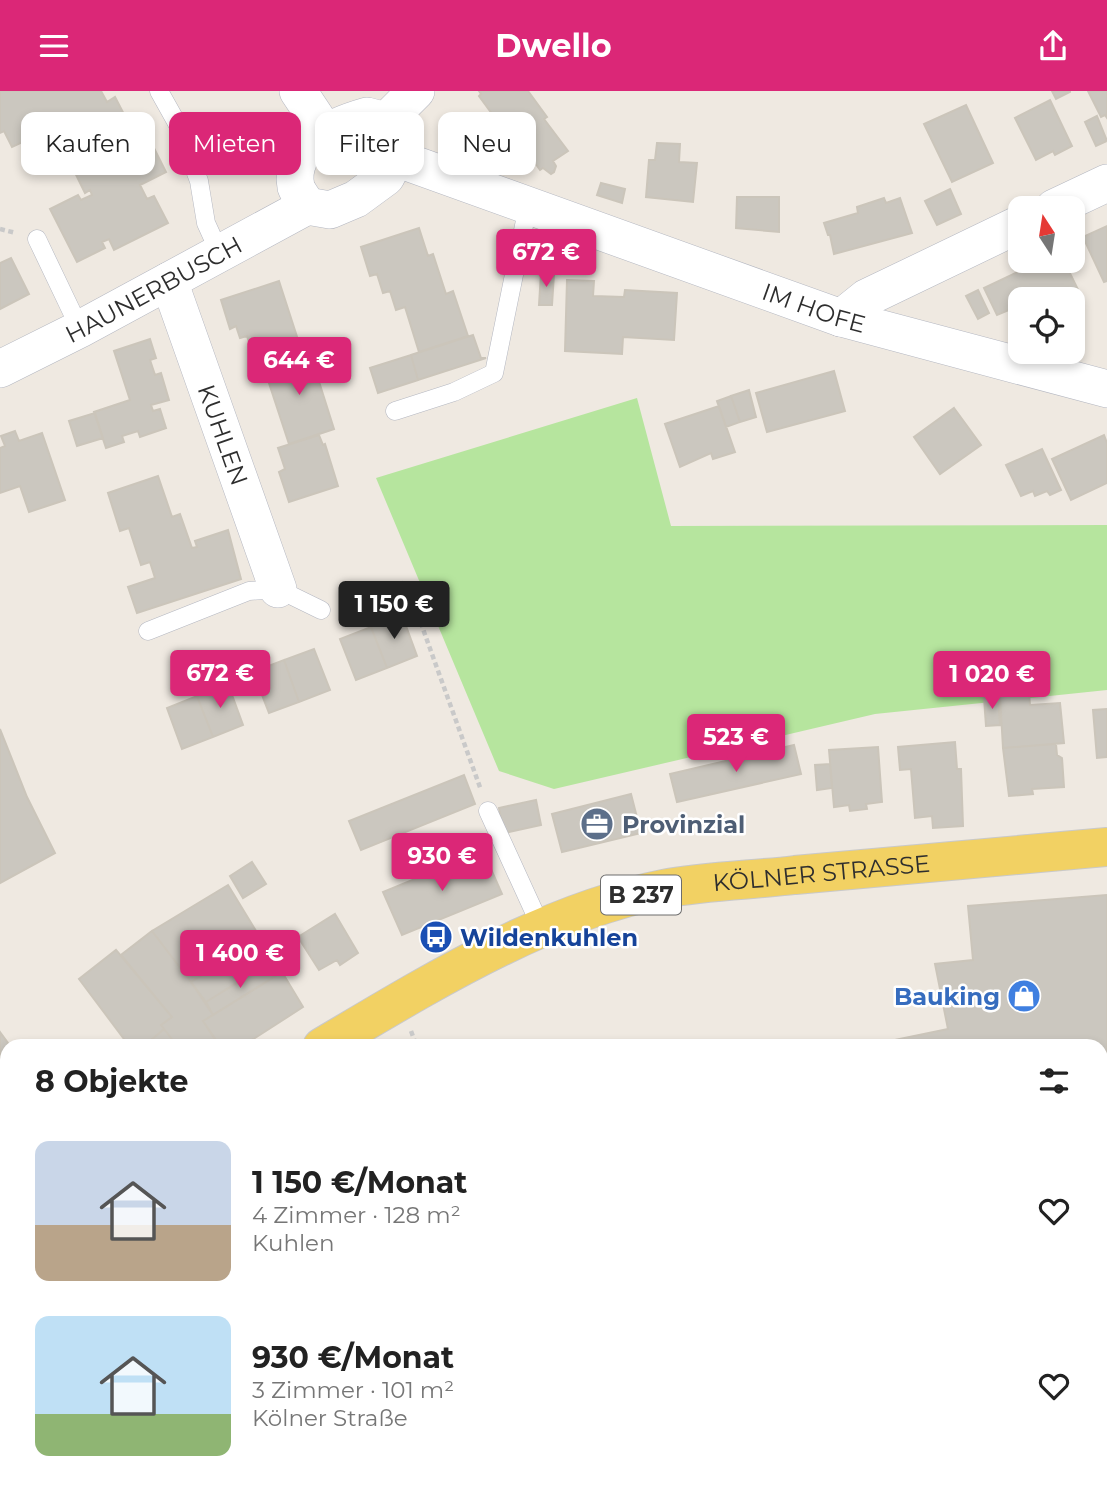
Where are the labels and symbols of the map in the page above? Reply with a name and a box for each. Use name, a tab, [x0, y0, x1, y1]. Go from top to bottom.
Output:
north arrow	[1008, 196, 1085, 273]
pin: 672 €	[497, 229, 595, 289]
street label: HAUNERBUSCH	[60, 230, 247, 349]
street label: IM HOFE	[758, 276, 869, 338]
pin: 644 €	[250, 337, 348, 397]
street label: KUHLEN	[192, 380, 255, 489]
pin: 1 150 €	[329, 581, 459, 641]
pin: 672 €	[171, 651, 269, 710]
pin: 1 020 €	[927, 651, 1057, 711]
pin: 523 €	[687, 715, 785, 774]
office icon: Provinzial	[578, 805, 616, 843]
place label: Provinzial	[622, 810, 745, 839]
pin: 930 €	[393, 833, 491, 893]
street label: KÖLNER STRASSE	[711, 848, 931, 897]
road number: B 237	[601, 875, 681, 915]
bus stop icon: Wildenkuhlen	[417, 918, 455, 956]
place label: Wildenkuhlen	[460, 923, 638, 952]
pin: 1 400 €	[175, 930, 305, 990]
shop icon: Bauking	[1005, 977, 1043, 1015]
place label: Bauking	[894, 982, 1000, 1011]

